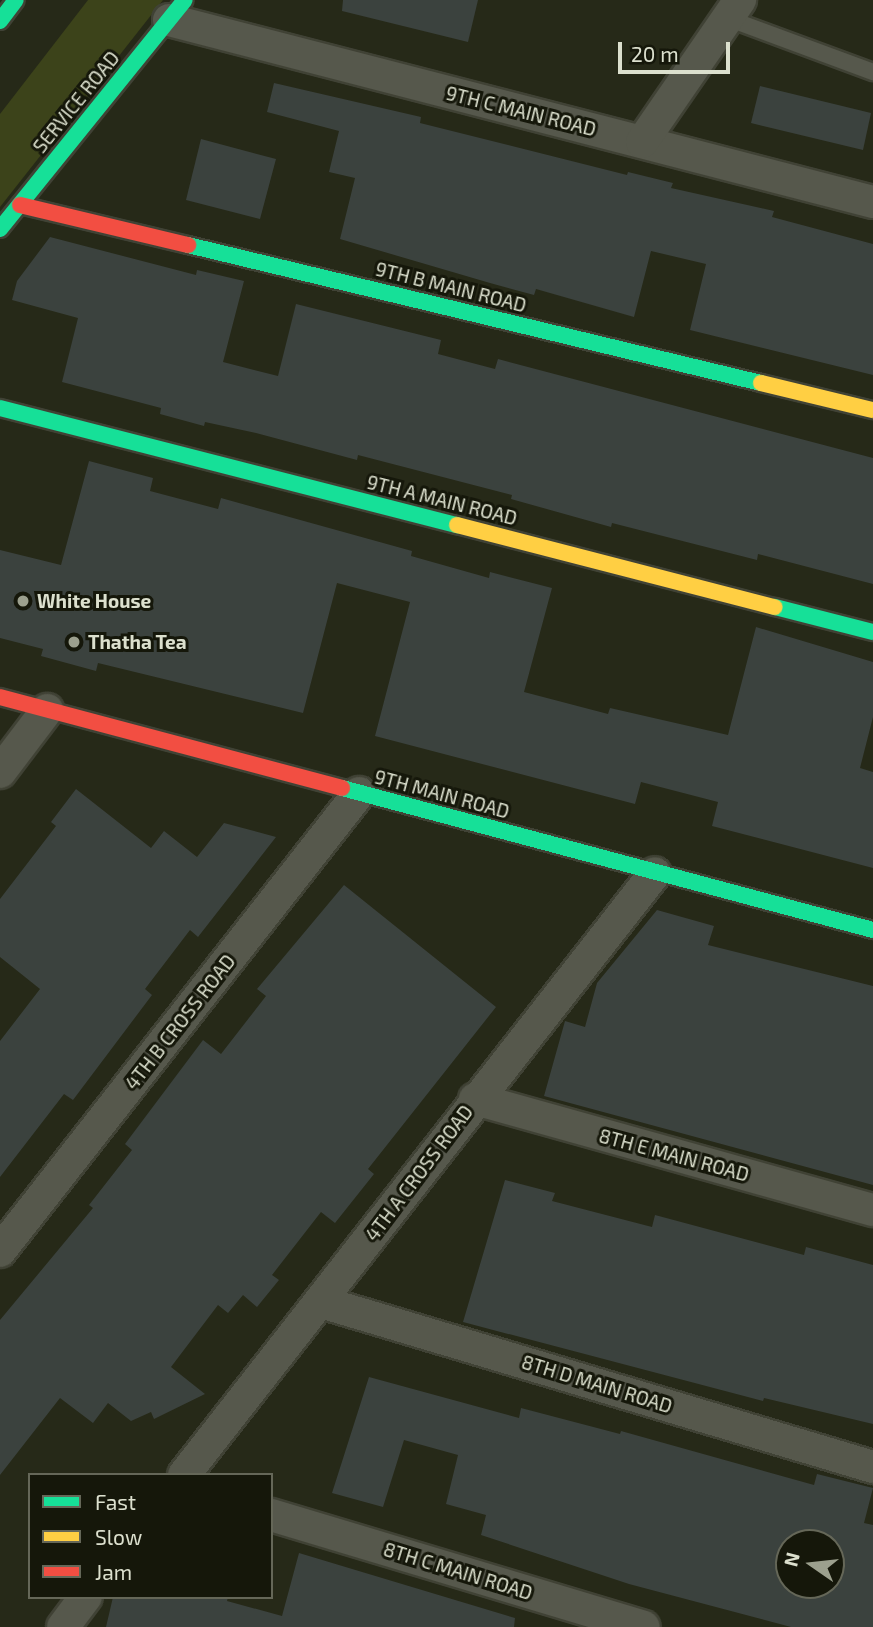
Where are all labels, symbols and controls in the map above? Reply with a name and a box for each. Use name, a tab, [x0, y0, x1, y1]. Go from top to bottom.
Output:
scale bar	[621, 28, 733, 72]
text: 20 m	[631, 41, 679, 66]
street label: SERVICE ROAD	[28, 47, 124, 157]
street label: 9TH C MAIN ROAD	[444, 81, 598, 141]
street label: 9TH B MAIN ROAD	[373, 257, 529, 317]
street label: 9TH A MAIN ROAD	[364, 470, 520, 530]
place label: White House	[37, 590, 151, 612]
marker: White House	[15, 593, 31, 609]
place label: Thatha Tea	[88, 631, 187, 653]
marker: Thatha Tea	[66, 634, 82, 650]
street label: 9TH MAIN ROAD	[372, 765, 512, 823]
street label: 4TH B CROSS ROAD	[120, 950, 240, 1094]
street label: 4TH A CROSS ROAD	[360, 1100, 478, 1246]
street label: 8TH E MAIN ROAD	[597, 1124, 751, 1186]
street label: 8TH D MAIN ROAD	[519, 1350, 675, 1418]
legend	[28, 1473, 273, 1599]
text: Fast	[95, 1489, 136, 1514]
text: Slow	[95, 1524, 142, 1549]
north arrow	[775, 1529, 845, 1599]
street label: 8TH C MAIN ROAD	[381, 1538, 535, 1604]
text: N	[778, 1550, 804, 1569]
text: Jam	[95, 1559, 132, 1584]

